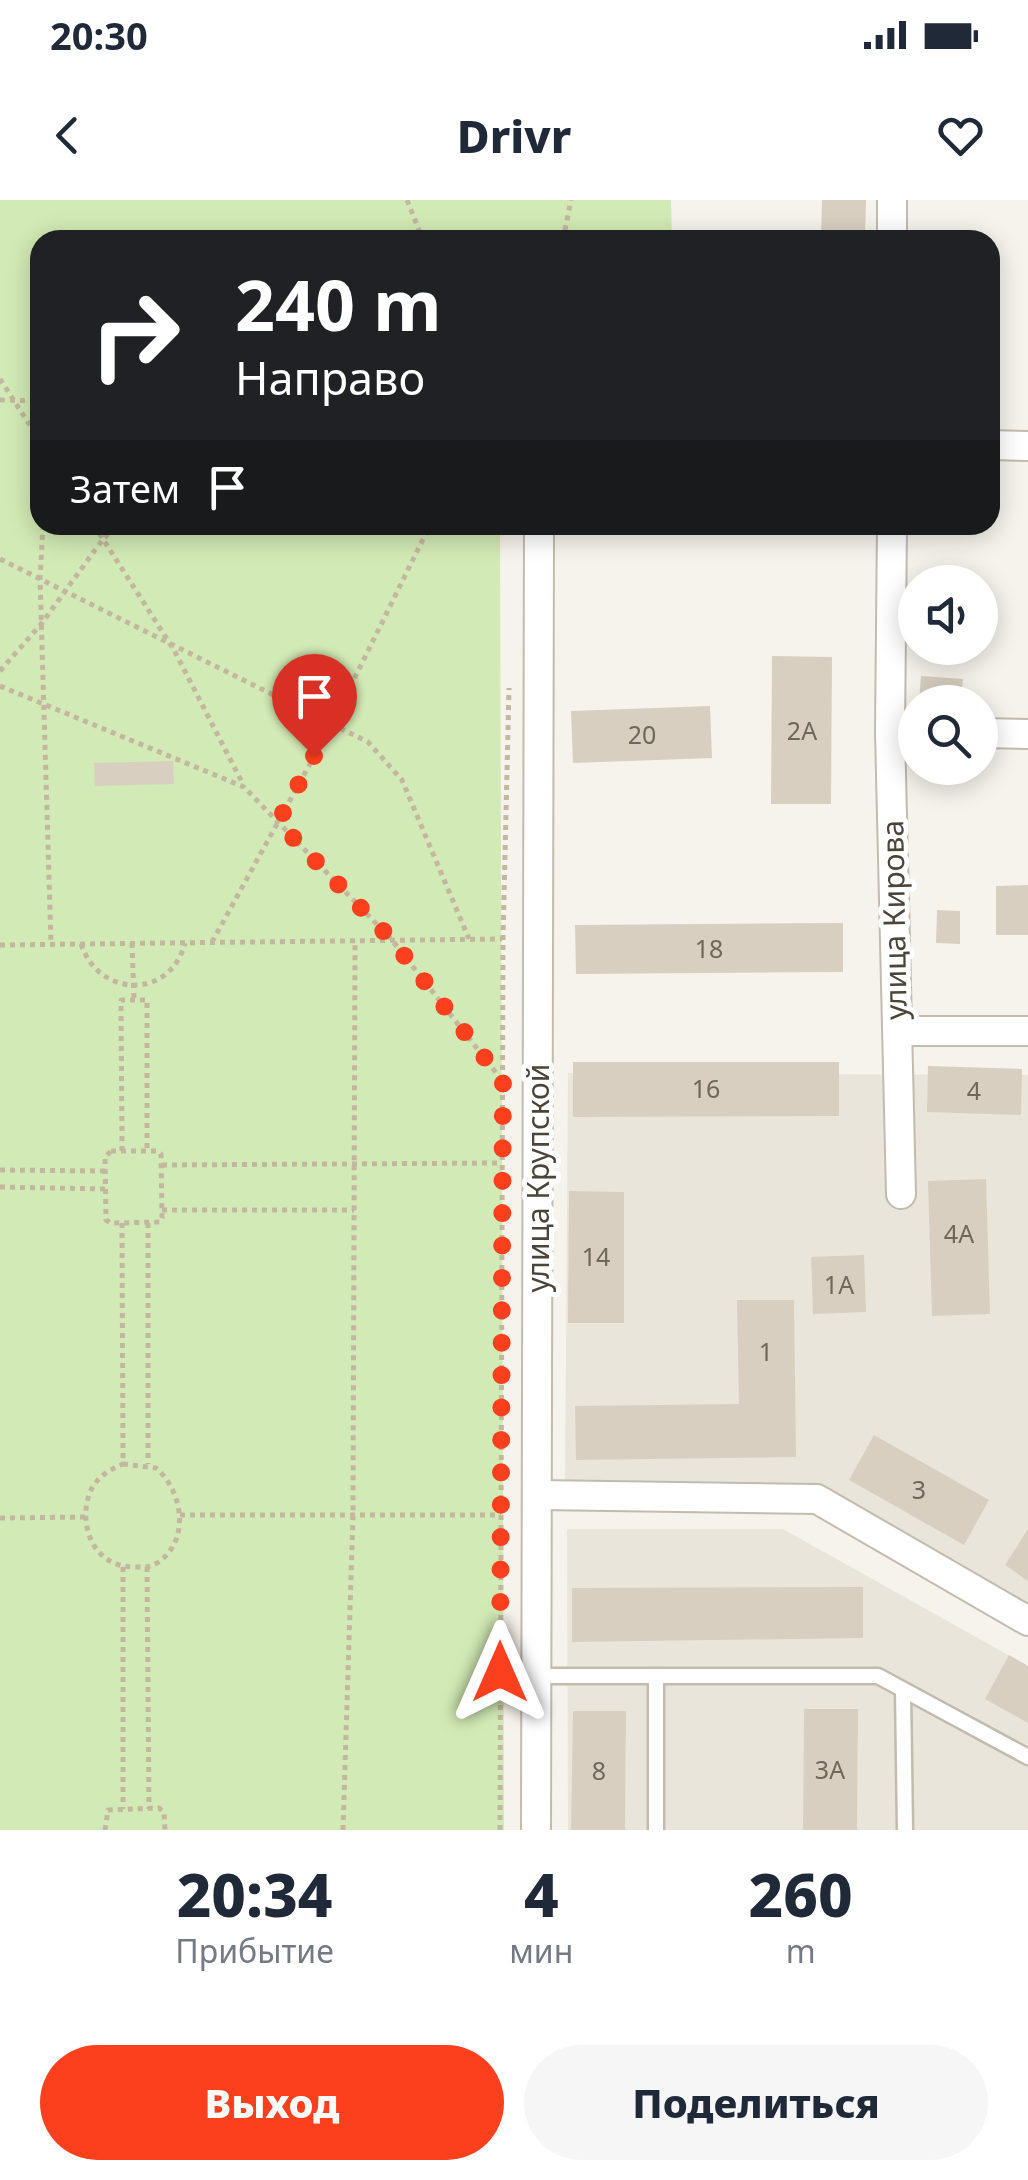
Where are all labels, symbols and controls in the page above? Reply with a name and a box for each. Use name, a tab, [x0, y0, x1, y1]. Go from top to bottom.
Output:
text: 20:30	[50, 9, 148, 61]
text: Drivr	[457, 105, 571, 166]
icon: back	[40, 108, 95, 163]
icon: heart	[933, 108, 988, 163]
text: 240 m	[235, 256, 442, 352]
icon: right	[70, 270, 200, 400]
text: Направо	[235, 347, 425, 408]
icon: arrive	[200, 460, 255, 515]
text: Затем	[70, 462, 180, 514]
map controls	[898, 565, 998, 785]
button: sound	[898, 565, 998, 665]
pin	[272, 654, 357, 757]
icon: arrive	[287, 669, 342, 724]
button: search	[898, 685, 998, 785]
house number: 2А	[787, 713, 817, 747]
house number: 20	[628, 717, 656, 751]
street label: улица Кирова	[871, 820, 916, 1020]
house number: 18	[695, 931, 723, 965]
street label: улица Крупской	[517, 1064, 558, 1292]
house number: 16	[692, 1071, 720, 1105]
house number: 4	[967, 1073, 981, 1107]
house number: 4А	[944, 1216, 974, 1250]
house number: 14	[582, 1239, 610, 1273]
house number: 1А	[824, 1267, 854, 1301]
house number: 1	[759, 1334, 773, 1368]
house number: 3	[912, 1472, 926, 1506]
position arrow	[448, 1620, 552, 1724]
house number: 3А	[815, 1752, 845, 1786]
house number: 8	[592, 1753, 606, 1787]
text: 20:34	[177, 1853, 333, 1935]
text: 4	[524, 1853, 559, 1935]
text: 260	[749, 1853, 853, 1935]
text: Прибытие	[175, 1929, 334, 1972]
text: мин	[509, 1929, 573, 1972]
text: m	[786, 1929, 816, 1972]
button: Выход	[40, 2045, 504, 2160]
button: Поделиться	[524, 2045, 988, 2160]

